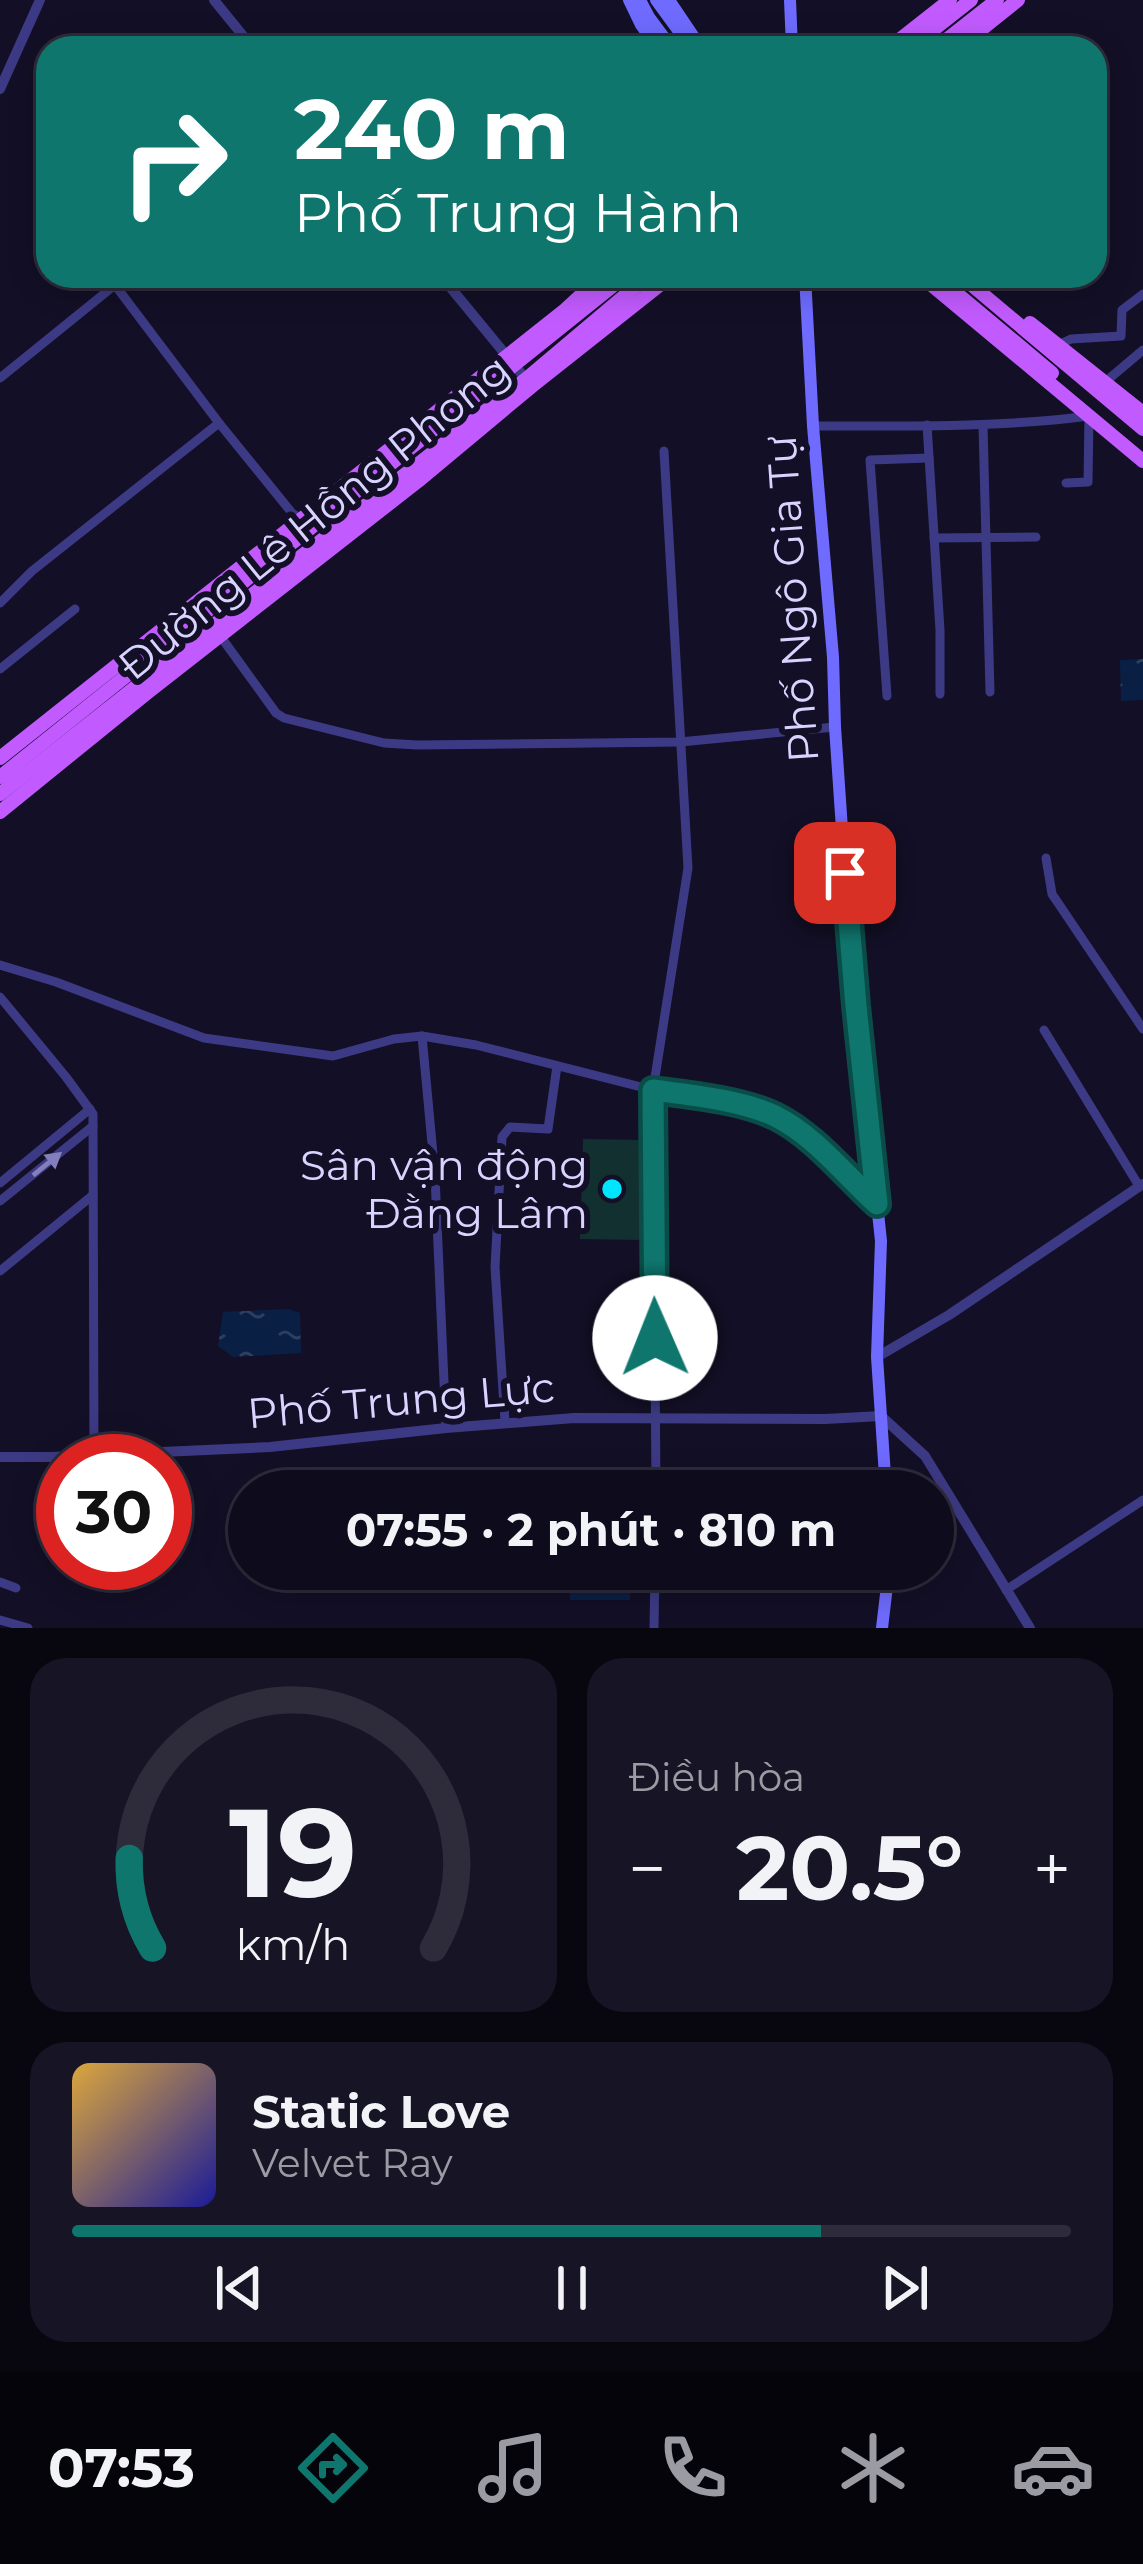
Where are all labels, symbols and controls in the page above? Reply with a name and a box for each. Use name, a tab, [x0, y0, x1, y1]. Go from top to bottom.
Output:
text: 240 m	[294, 78, 570, 180]
icon: right	[96, 84, 252, 240]
text: Phố Trung Hành	[294, 180, 742, 246]
street label: Đường Lê Hồng Phong	[108, 343, 520, 691]
street label: Phố Ngô Gia Tự	[755, 434, 829, 764]
pin	[794, 822, 896, 924]
icon: arrive	[812, 840, 878, 906]
place label: Sân vận động Đằng Lâm	[300, 1139, 588, 1239]
one-way arrow	[31, 1151, 62, 1177]
marker: Sân vận động Đằng Lâm	[599, 1176, 625, 1202]
position arrow	[592, 1275, 718, 1401]
street label: Phố Trung Lực	[245, 1361, 557, 1439]
speed limit sign: 30	[36, 1434, 192, 1590]
text: 07:55 · 2 phút · 810 m	[346, 1502, 836, 1557]
text: Điều hòa	[629, 1753, 805, 1801]
text: 19	[229, 1776, 357, 1928]
text: 20.5°	[736, 1813, 963, 1923]
text: −	[629, 1828, 666, 1909]
text: +	[1033, 1828, 1071, 1909]
text: km/h	[236, 1918, 350, 1971]
text: Static Love	[252, 2084, 510, 2139]
text: Velvet Ray	[252, 2139, 453, 2187]
icon: previous	[206, 2255, 272, 2321]
icon: pause	[539, 2255, 605, 2321]
icon: next	[872, 2255, 938, 2321]
icon: directions	[291, 2426, 375, 2510]
icon: music	[471, 2426, 555, 2510]
icon: phone	[651, 2426, 735, 2510]
icon: climate	[831, 2426, 915, 2510]
icon: car	[1011, 2426, 1095, 2510]
text: 07:53	[48, 2435, 195, 2501]

